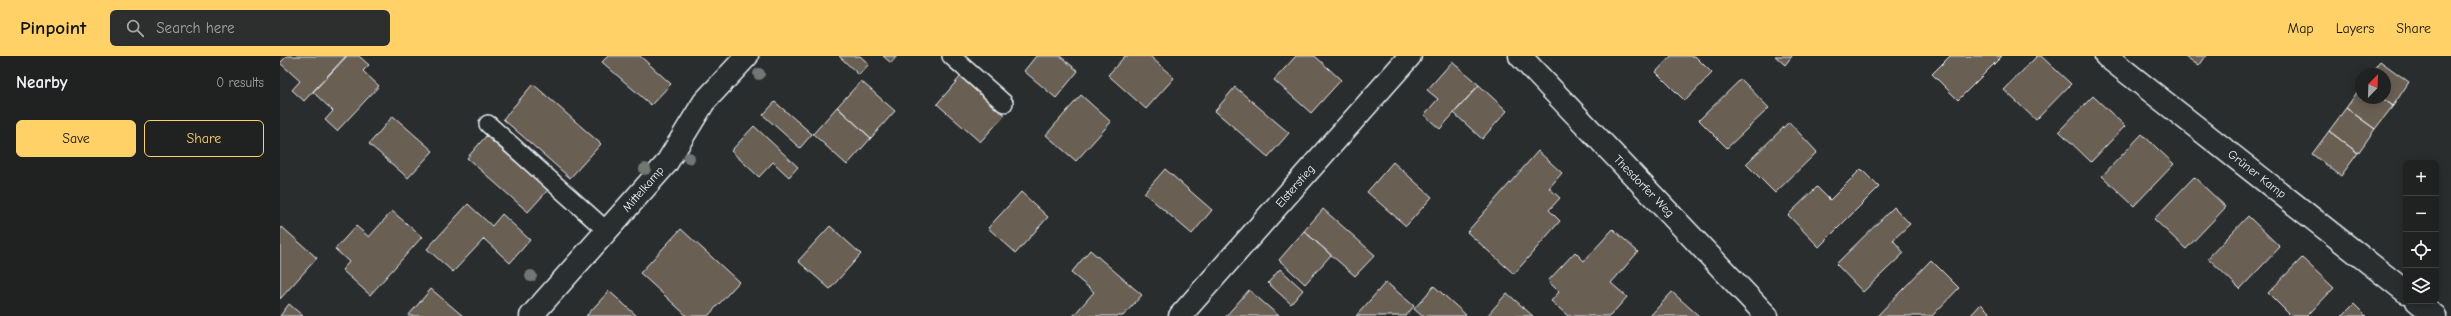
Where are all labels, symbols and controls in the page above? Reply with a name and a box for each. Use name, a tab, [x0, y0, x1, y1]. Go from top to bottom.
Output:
search box	[110, 10, 390, 46]
text: Pinpoint	[20, 17, 86, 39]
icon: search	[124, 17, 146, 39]
text: Search here	[156, 19, 234, 37]
text: Map	[2287, 20, 2314, 37]
text: Layers	[2336, 20, 2374, 37]
text: Share	[2396, 20, 2431, 37]
north arrow	[2355, 68, 2391, 104]
text: Nearby	[16, 73, 67, 92]
text: 0 results	[216, 75, 264, 90]
button: Save	[16, 120, 136, 157]
button: Share	[144, 120, 264, 157]
street label: Grüner Kamp	[2225, 147, 2289, 201]
street label: Thesdorfer Weg	[1611, 152, 1677, 220]
map controls	[2403, 160, 2439, 304]
button: +	[2403, 160, 2439, 196]
street label: Elsterstieg	[1273, 162, 1317, 210]
street label: Mittelkamp	[619, 163, 667, 215]
button: −	[2403, 196, 2439, 232]
button: locate	[2403, 232, 2439, 268]
button: layers	[2403, 268, 2439, 304]

